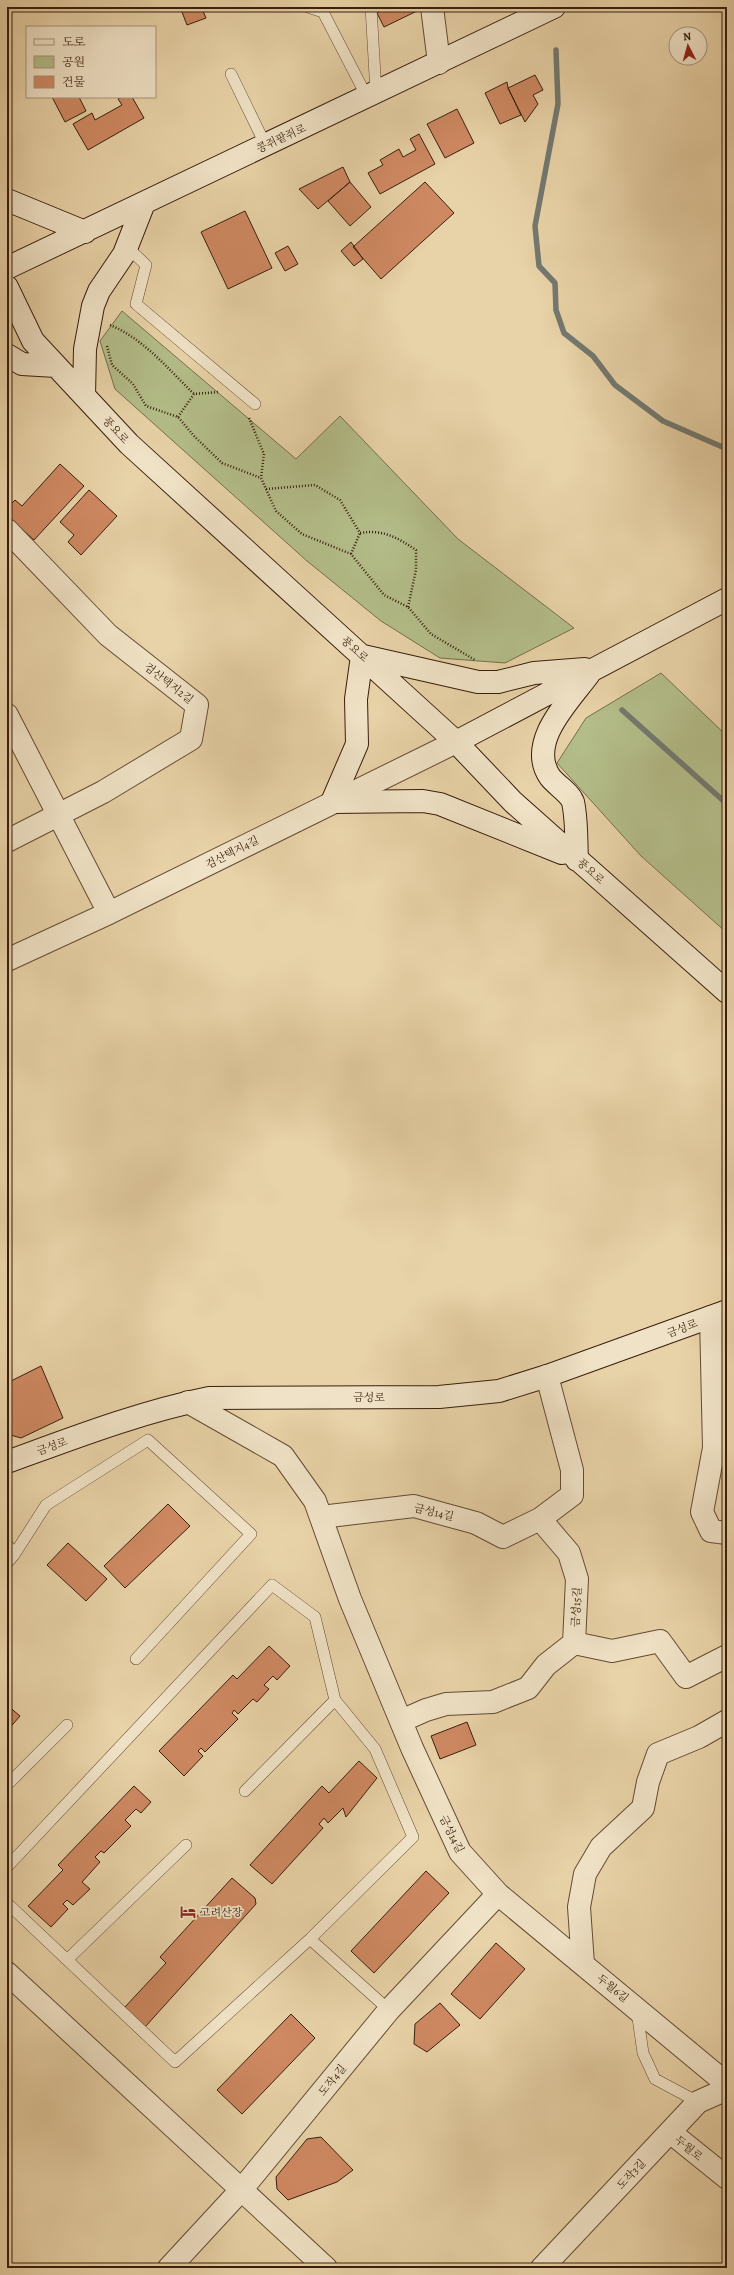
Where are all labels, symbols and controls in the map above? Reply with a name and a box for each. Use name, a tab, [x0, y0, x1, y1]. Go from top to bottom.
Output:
legend	[26, 26, 156, 98]
north arrow	[668, 26, 708, 66]
text: N	[682, 29, 692, 44]
text: 도로	[62, 34, 86, 50]
text: 공원	[62, 54, 85, 70]
text: 건물	[62, 74, 86, 90]
street label: 콩쥐팥쥐로	[254, 120, 309, 156]
street label: 풍요로	[99, 414, 132, 447]
street label: 풍요로	[338, 633, 372, 666]
street label: 검산택지2길	[141, 660, 196, 707]
street label: 검산택지4길	[203, 833, 262, 872]
street label: 풍요로	[574, 855, 608, 888]
street label: 금성로	[665, 1316, 700, 1341]
street label: 금성로	[353, 1390, 385, 1405]
street label: 금성로	[35, 1434, 70, 1459]
street label: 금성14길	[412, 1501, 455, 1524]
street label: 금성15길	[568, 1586, 585, 1628]
street label: 금성14길	[436, 1813, 467, 1856]
hotel icon: 고려산장	[179, 1903, 197, 1921]
place label: 고려산장	[200, 1905, 243, 1920]
street label: 두월6길	[594, 1971, 632, 2006]
street label: 도작4길	[315, 2061, 350, 2099]
street label: 두월로	[672, 2133, 706, 2164]
street label: 도작3길	[613, 2156, 649, 2193]

